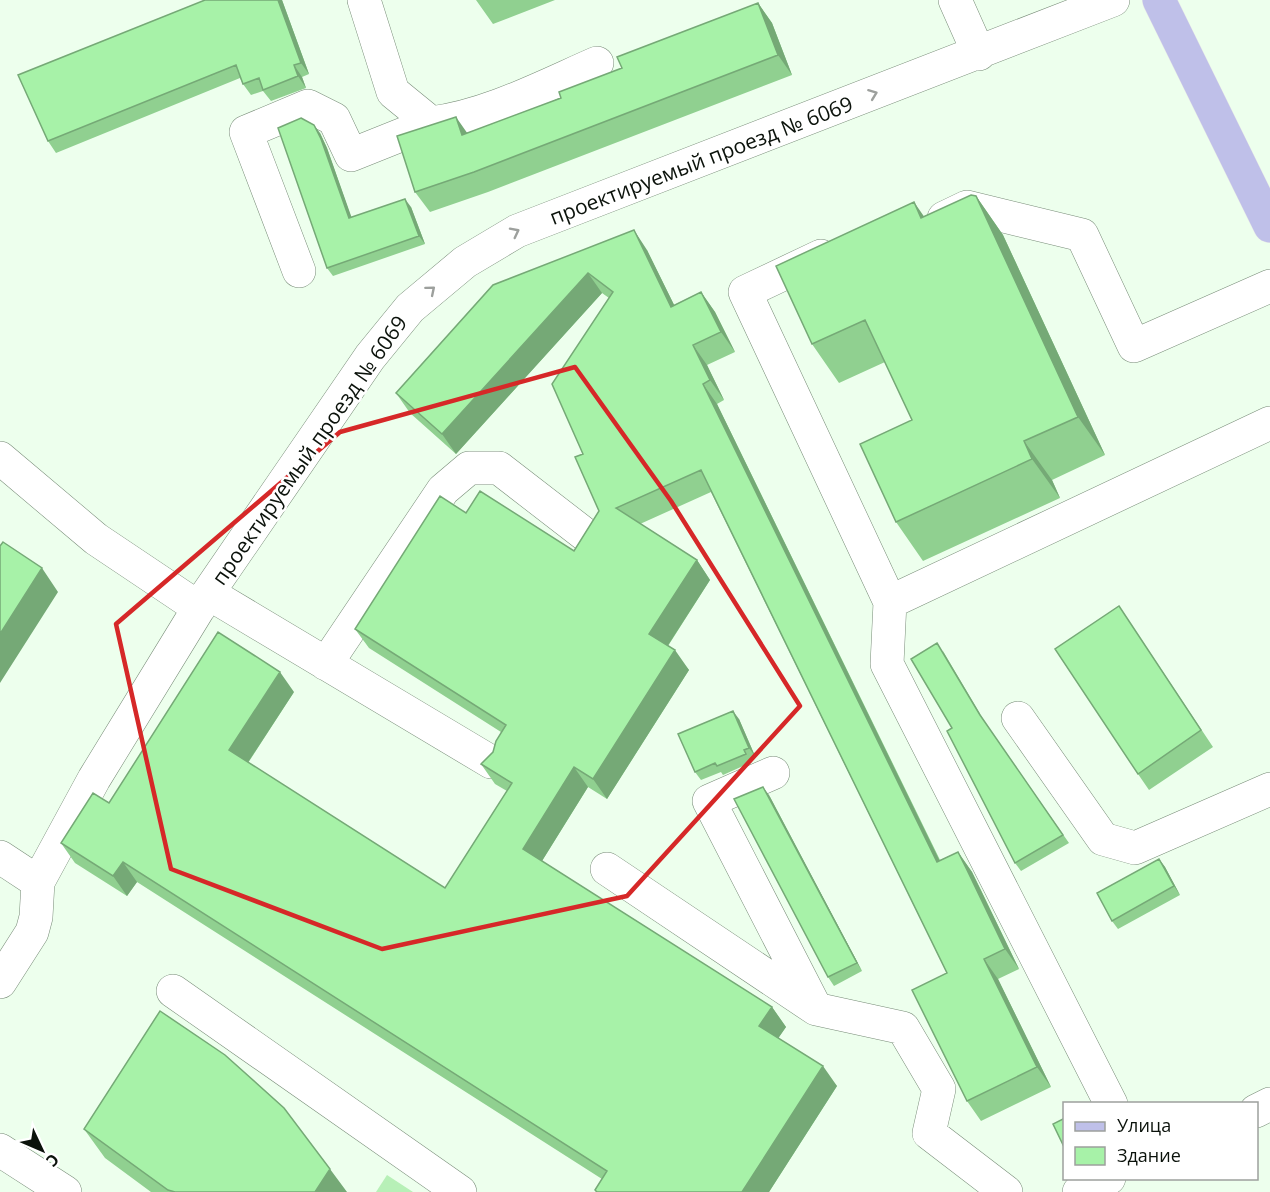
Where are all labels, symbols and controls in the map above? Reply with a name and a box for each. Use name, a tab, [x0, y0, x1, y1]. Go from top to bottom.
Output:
street label: проектируемый проезд № 6069	[545, 89, 857, 231]
one-way arrow	[867, 89, 878, 101]
one-way arrow	[509, 228, 520, 240]
one-way arrow	[424, 286, 435, 297]
street label: проектируемый проезд № 6069	[205, 310, 413, 590]
legend	[1063, 1102, 1258, 1180]
text: Улица	[1117, 1113, 1171, 1137]
north arrow	[12, 1120, 72, 1180]
text: Здание	[1117, 1143, 1181, 1167]
text: С	[41, 1149, 64, 1172]

